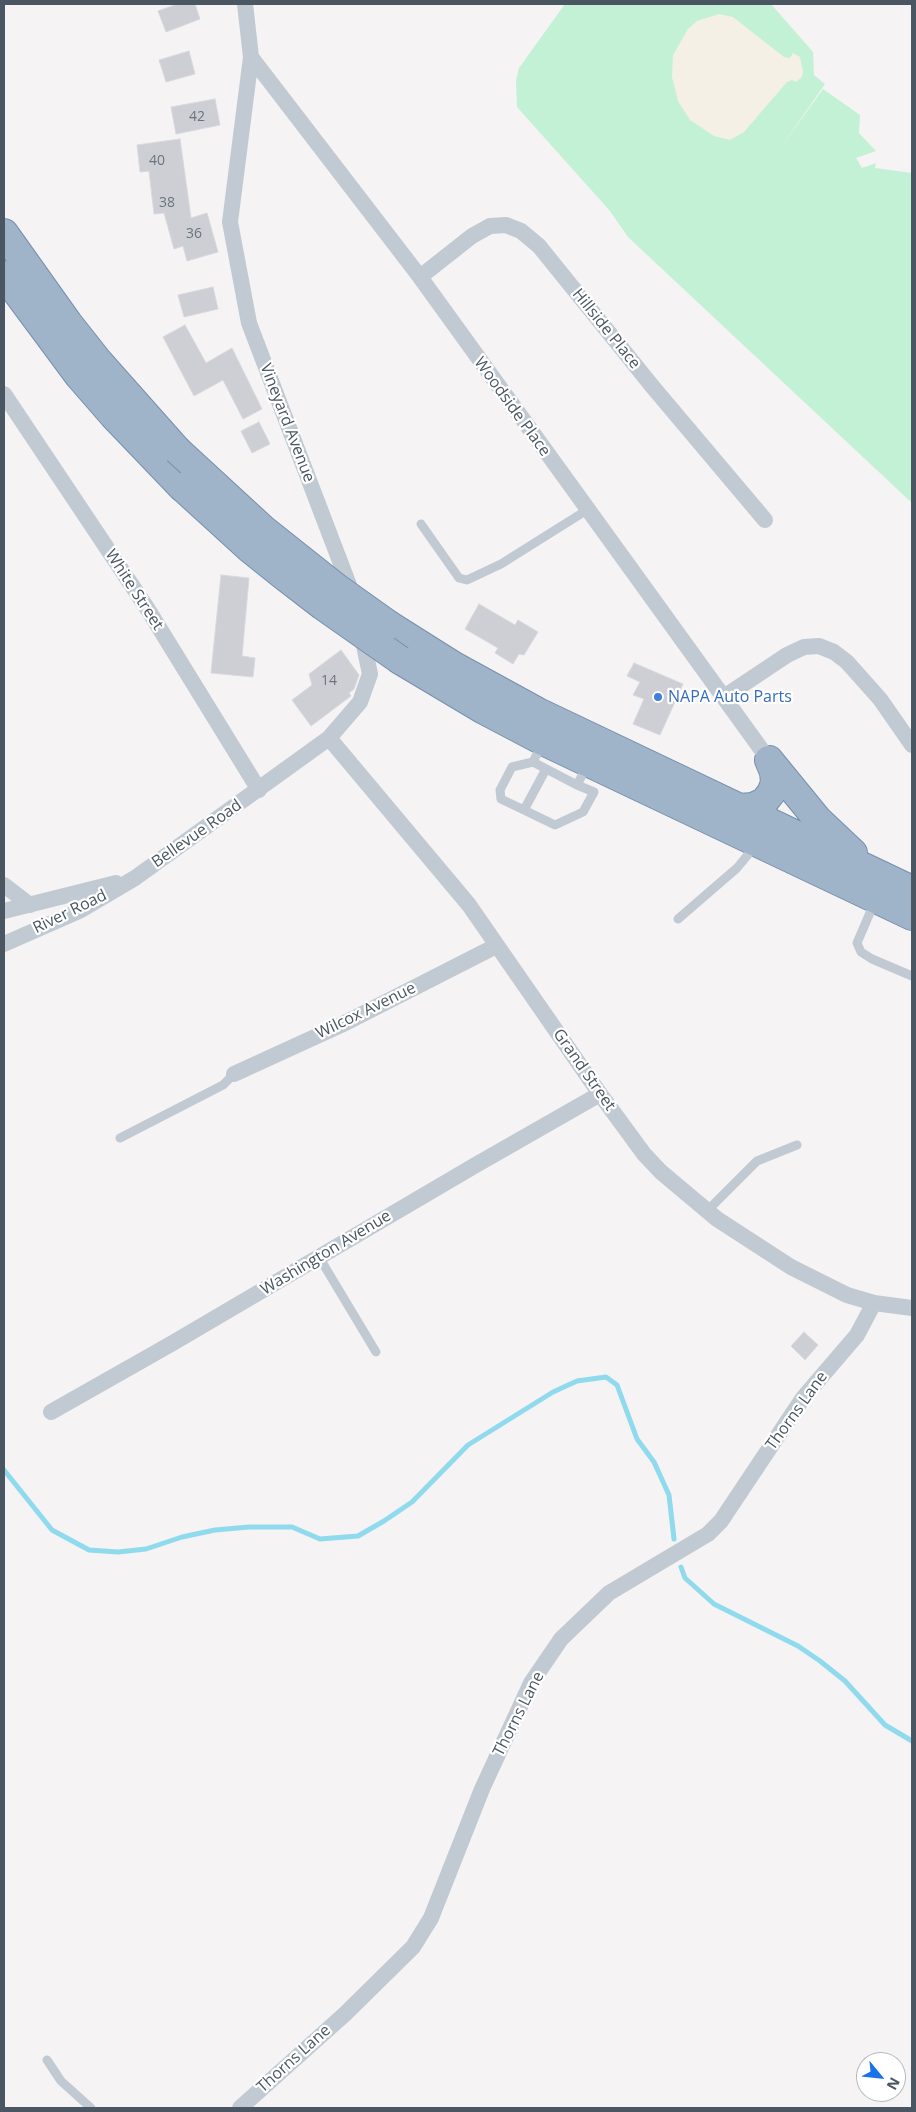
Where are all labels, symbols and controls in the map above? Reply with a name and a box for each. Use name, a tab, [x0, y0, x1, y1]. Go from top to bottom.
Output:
house number: 42	[189, 109, 205, 125]
house number: 40	[149, 153, 165, 169]
house number: 38	[159, 195, 175, 211]
house number: 36	[186, 226, 202, 242]
street label: Hillside Place	[568, 285, 644, 373]
street label: Woodside Place	[470, 354, 554, 460]
street label: Vineyard Avenue	[256, 361, 318, 485]
street label: White Street	[101, 546, 167, 634]
house number: 14	[321, 673, 337, 689]
place label: NAPA Auto Parts	[668, 687, 792, 707]
marker: NAPA Auto Parts	[652, 691, 664, 703]
street label: Bellevue Road	[148, 796, 246, 872]
street label: River Road	[30, 886, 110, 938]
street label: Wilcox Avenue	[313, 979, 419, 1043]
street label: Grand Street	[549, 1025, 619, 1115]
street label: Washington Avenue	[257, 1206, 395, 1300]
street label: Thorns Lane	[762, 1368, 832, 1454]
street label: Thorns Lane	[489, 1668, 549, 1760]
street label: Thorns Lane	[253, 2021, 335, 2097]
north arrow	[856, 2052, 906, 2102]
text: N	[883, 2074, 905, 2093]

